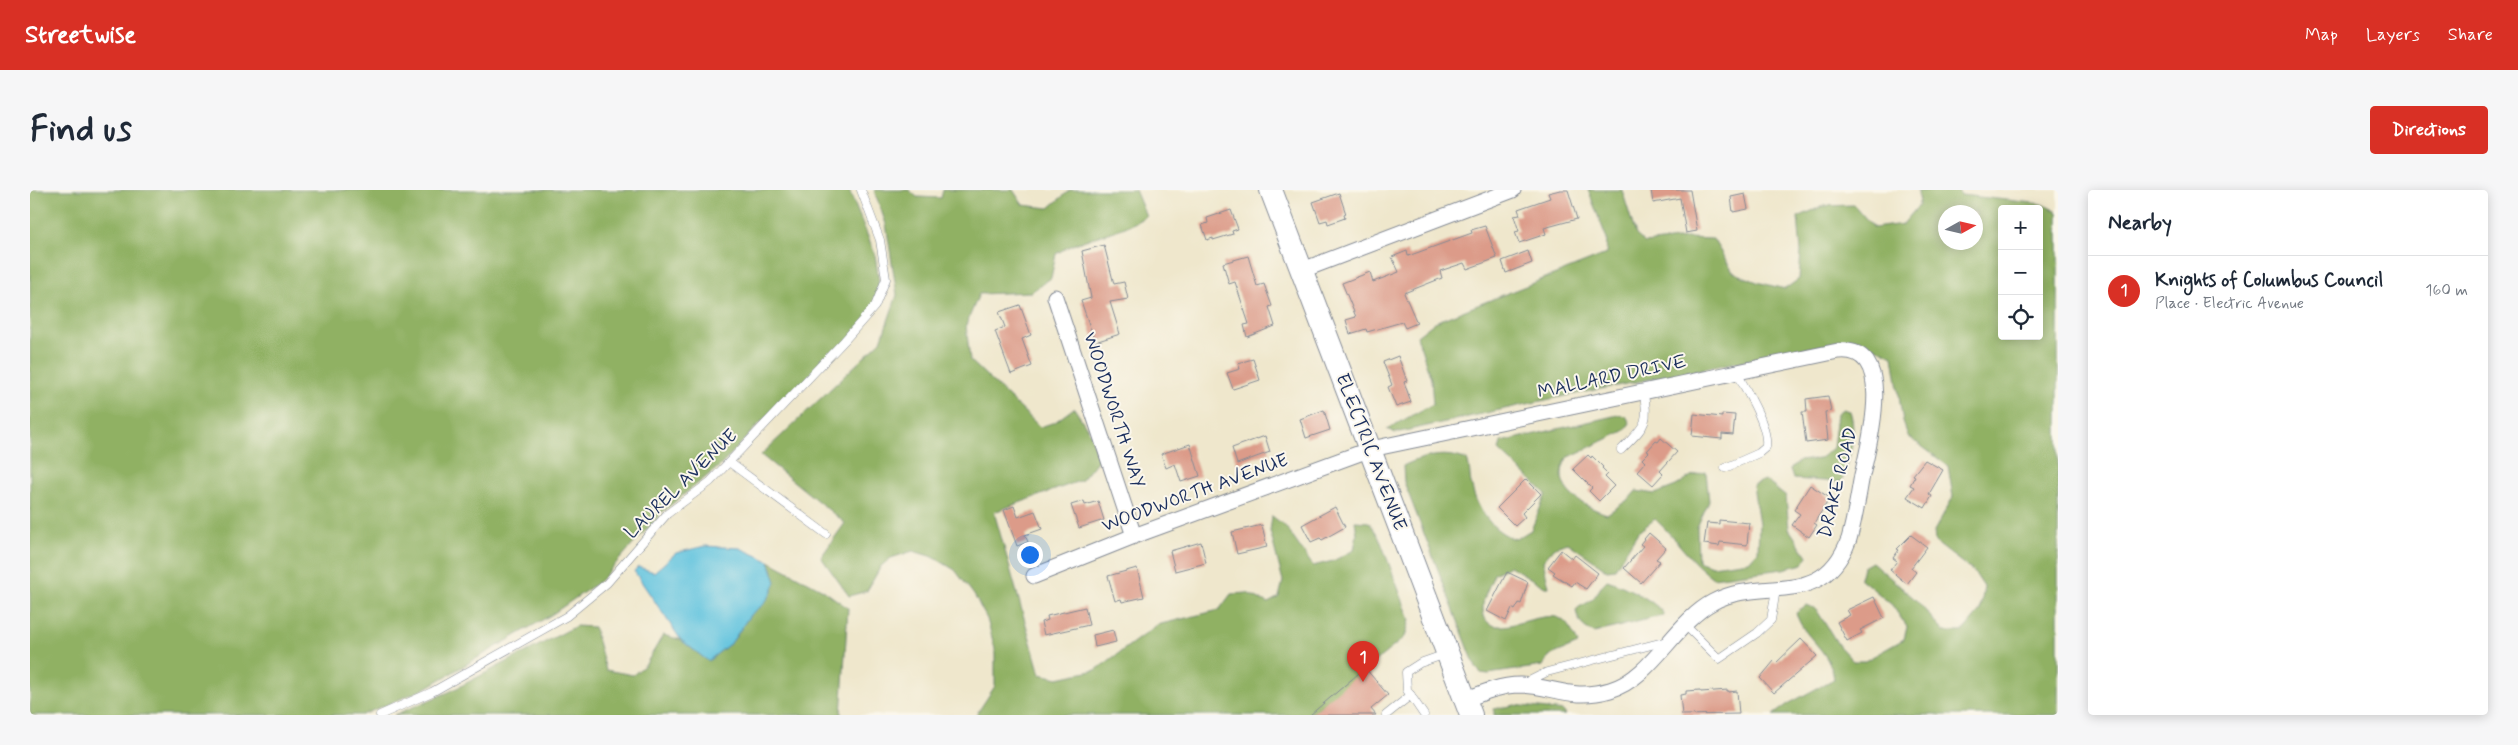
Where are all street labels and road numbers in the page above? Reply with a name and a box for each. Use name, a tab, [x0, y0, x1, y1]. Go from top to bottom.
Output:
street label: WOODWORTH WAY	[1077, 329, 1151, 492]
street label: MALLARD DRIVE	[1535, 349, 1689, 405]
street label: ELECTRIC AVENUE	[1329, 370, 1413, 534]
street label: LAUREL AVENUE	[619, 423, 743, 545]
street label: DRAKE ROAD	[1812, 425, 1864, 541]
street label: WOODWORTH AVENUE	[1098, 448, 1292, 538]

